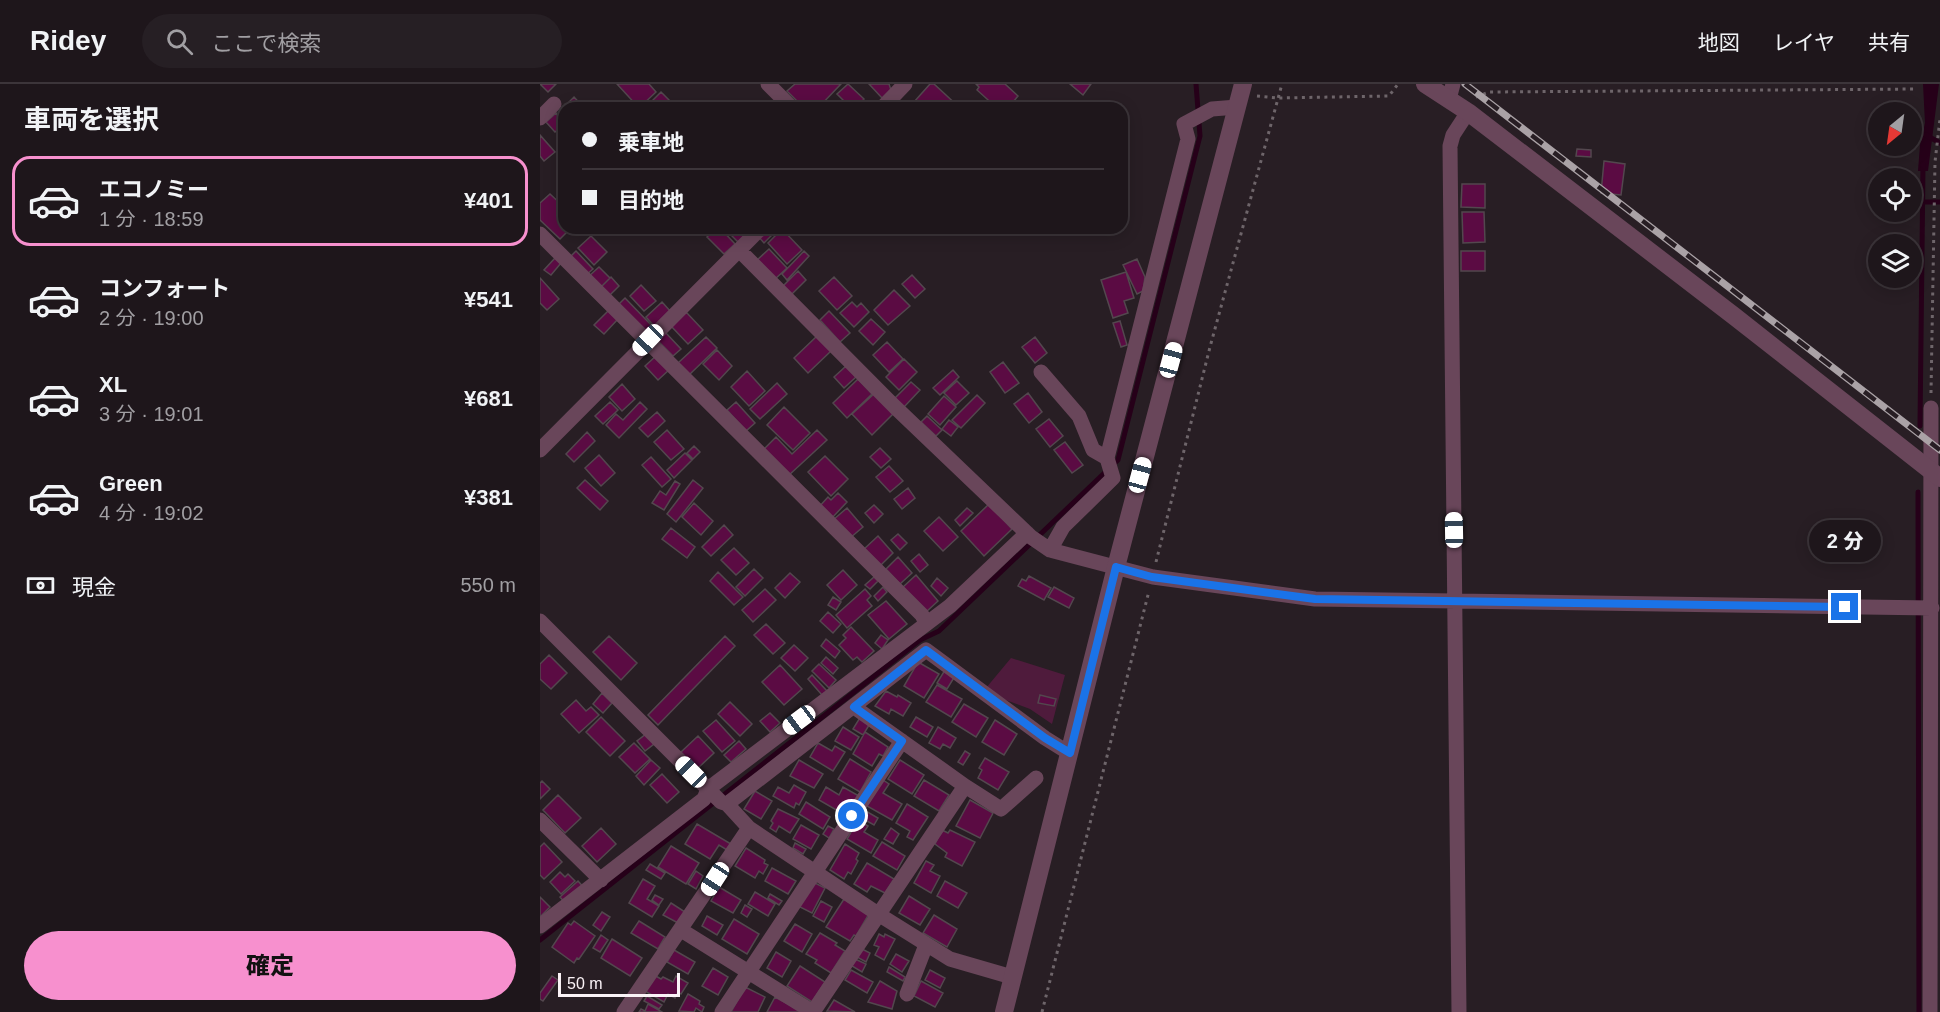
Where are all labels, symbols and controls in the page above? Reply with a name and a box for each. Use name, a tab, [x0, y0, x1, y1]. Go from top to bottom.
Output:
search box	[142, 14, 562, 68]
text: Ridey	[30, 25, 106, 56]
icon: search	[163, 25, 196, 58]
text: ここで検索	[211, 31, 321, 56]
text: 地図	[1698, 31, 1740, 54]
text: レイヤ	[1773, 31, 1835, 54]
text: 共有	[1868, 31, 1910, 54]
north arrow	[1868, 102, 1922, 156]
map controls	[1868, 102, 1922, 288]
text: 車両を選択	[24, 105, 159, 135]
text: 乗車地	[618, 130, 684, 155]
button: locate	[1868, 168, 1922, 222]
icon: car	[27, 174, 81, 228]
text: エコノミー	[99, 177, 209, 202]
text: ¥401	[464, 188, 513, 213]
text: 目的地	[618, 188, 684, 213]
text: 1 分 · 18:59	[99, 208, 204, 230]
button: layers	[1868, 234, 1922, 288]
icon: car	[27, 273, 81, 327]
text: コンフォート	[99, 276, 230, 301]
text: ¥541	[464, 287, 513, 312]
text: 2 分 · 19:00	[99, 307, 204, 329]
car	[629, 321, 667, 359]
car	[1158, 340, 1184, 380]
icon: car	[27, 372, 81, 426]
text: XL	[99, 372, 127, 397]
text: ¥681	[464, 386, 513, 411]
text: 3 分 · 19:01	[99, 403, 204, 425]
car	[1127, 455, 1153, 495]
icon: car	[27, 471, 81, 525]
text: Green	[99, 471, 163, 496]
text: ¥381	[464, 485, 513, 510]
text: 4 分 · 19:02	[99, 502, 204, 524]
car	[1445, 512, 1463, 548]
callout: 2 分	[1809, 520, 1881, 562]
text: 2 分	[1827, 530, 1863, 552]
icon: cash	[24, 569, 57, 602]
text: 550 m	[460, 574, 516, 596]
text: 現金	[72, 575, 116, 600]
route end	[1831, 593, 1858, 620]
car	[779, 702, 819, 738]
car	[672, 753, 710, 791]
route start	[838, 802, 865, 829]
car	[698, 859, 732, 899]
button: 確定	[24, 931, 516, 1000]
scale bar	[558, 970, 680, 998]
text: 50 m	[567, 975, 603, 992]

